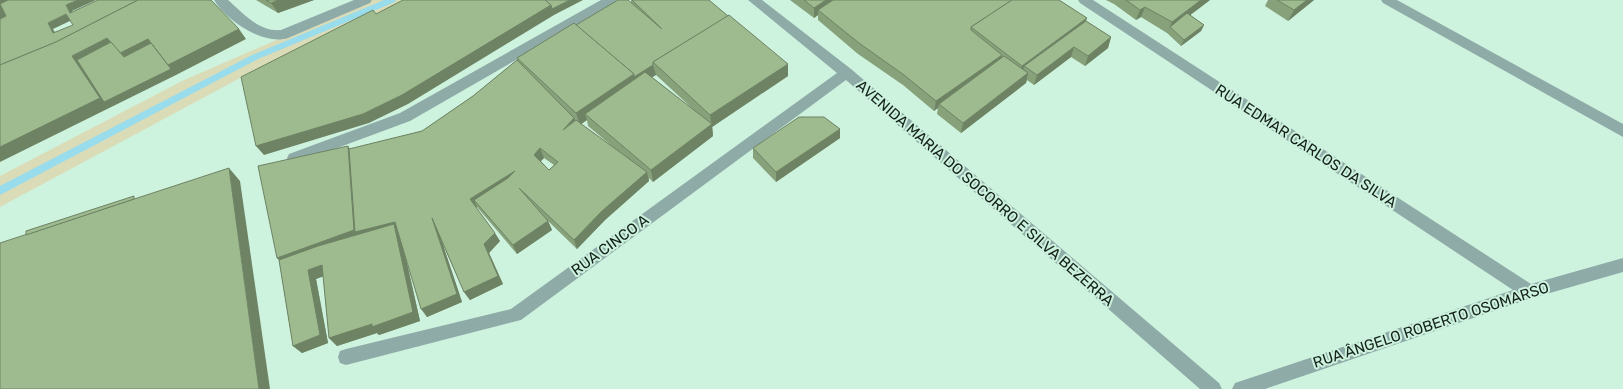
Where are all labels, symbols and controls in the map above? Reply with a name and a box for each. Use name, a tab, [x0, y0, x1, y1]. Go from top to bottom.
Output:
street label: AVENIDA MARIA DO SOCORRO E SILVA BEZERRA	[853, 76, 1117, 310]
street label: RUA EDMAR CARLOS DA SILVA	[1212, 81, 1400, 211]
street label: RUA CINCO A	[568, 211, 652, 279]
street label: RUA ÂNGELO ROBERTO OSOMARSO	[1311, 278, 1551, 372]

